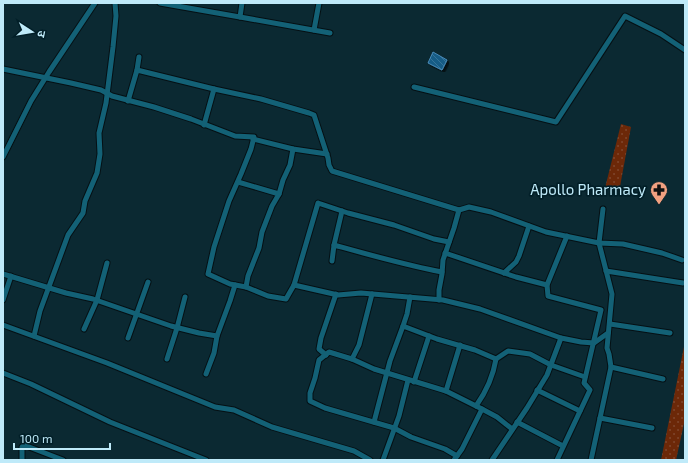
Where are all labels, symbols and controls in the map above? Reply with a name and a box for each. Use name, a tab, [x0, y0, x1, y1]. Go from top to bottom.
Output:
north arrow	[12, 12, 52, 52]
text: उ	[35, 30, 49, 39]
place label: Apollo Pharmacy	[530, 180, 646, 198]
pharmacy icon: Apollo Pharmacy	[649, 180, 669, 205]
scale bar	[14, 425, 110, 451]
text: 100 m	[20, 431, 52, 445]

